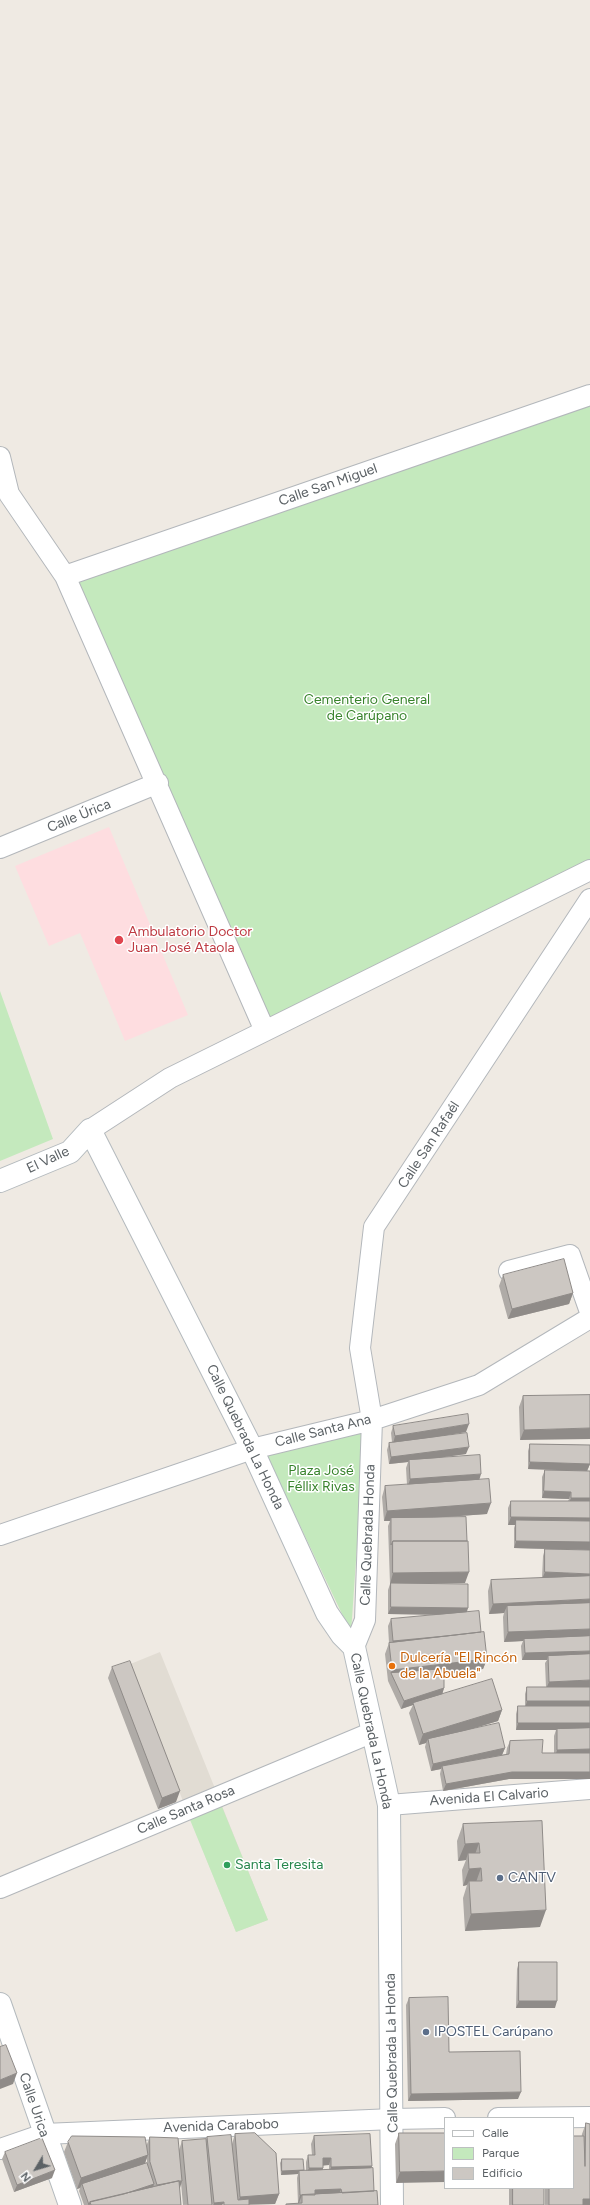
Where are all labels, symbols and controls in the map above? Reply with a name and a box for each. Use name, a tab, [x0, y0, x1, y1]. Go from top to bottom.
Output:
street label: Calle San Miguel	[276, 460, 380, 510]
park label: Cementerio General de Carúpano	[304, 692, 430, 724]
street label: Calle Úrica	[45, 796, 113, 836]
place label: Ambulatorio Doctor Juan José Ataola	[128, 924, 252, 956]
marker: Ambulatorio Doctor Juan José Ataola	[113, 934, 125, 946]
street label: Calle San Rafaél	[395, 1098, 463, 1192]
street label: El Valle	[24, 1143, 72, 1177]
street label: Calle Quebrada La Honda	[203, 1362, 287, 1512]
street label: Calle Santa Ana	[273, 1411, 373, 1451]
park label: Plaza José Féllix Rivas	[287, 1463, 355, 1496]
street label: Calle Quebrada Honda	[357, 1464, 379, 1606]
place label: Dulcería "El Rincón de la Abuela"	[400, 1650, 517, 1682]
street label: Calle Quebrada La Honda	[346, 1651, 396, 1811]
marker: Dulcería "El Rincón de la Abuela"	[387, 1661, 397, 1671]
street label: Calle Santa Rosa	[135, 1782, 237, 1838]
street label: Avenida El Calvario	[429, 1784, 549, 1810]
place label: Santa Teresita	[235, 1857, 323, 1873]
marker: Santa Teresita	[222, 1860, 232, 1870]
place label: CANTV	[508, 1870, 556, 1886]
marker: CANTV	[495, 1873, 505, 1883]
street label: Calle Quebrada La Honda	[382, 1973, 402, 2133]
place label: IPOSTEL Carúpano	[434, 2024, 553, 2040]
marker: IPOSTEL Carúpano	[421, 2027, 431, 2037]
street label: Calle Urica	[15, 2071, 53, 2139]
street label: Avenida Carabobo	[163, 2116, 279, 2136]
legend	[444, 2117, 574, 2189]
text: Calle	[482, 2126, 509, 2140]
text: Parque	[482, 2146, 519, 2160]
north arrow	[16, 2149, 56, 2189]
text: Edificio	[482, 2166, 522, 2180]
text: N	[18, 2169, 34, 2184]

